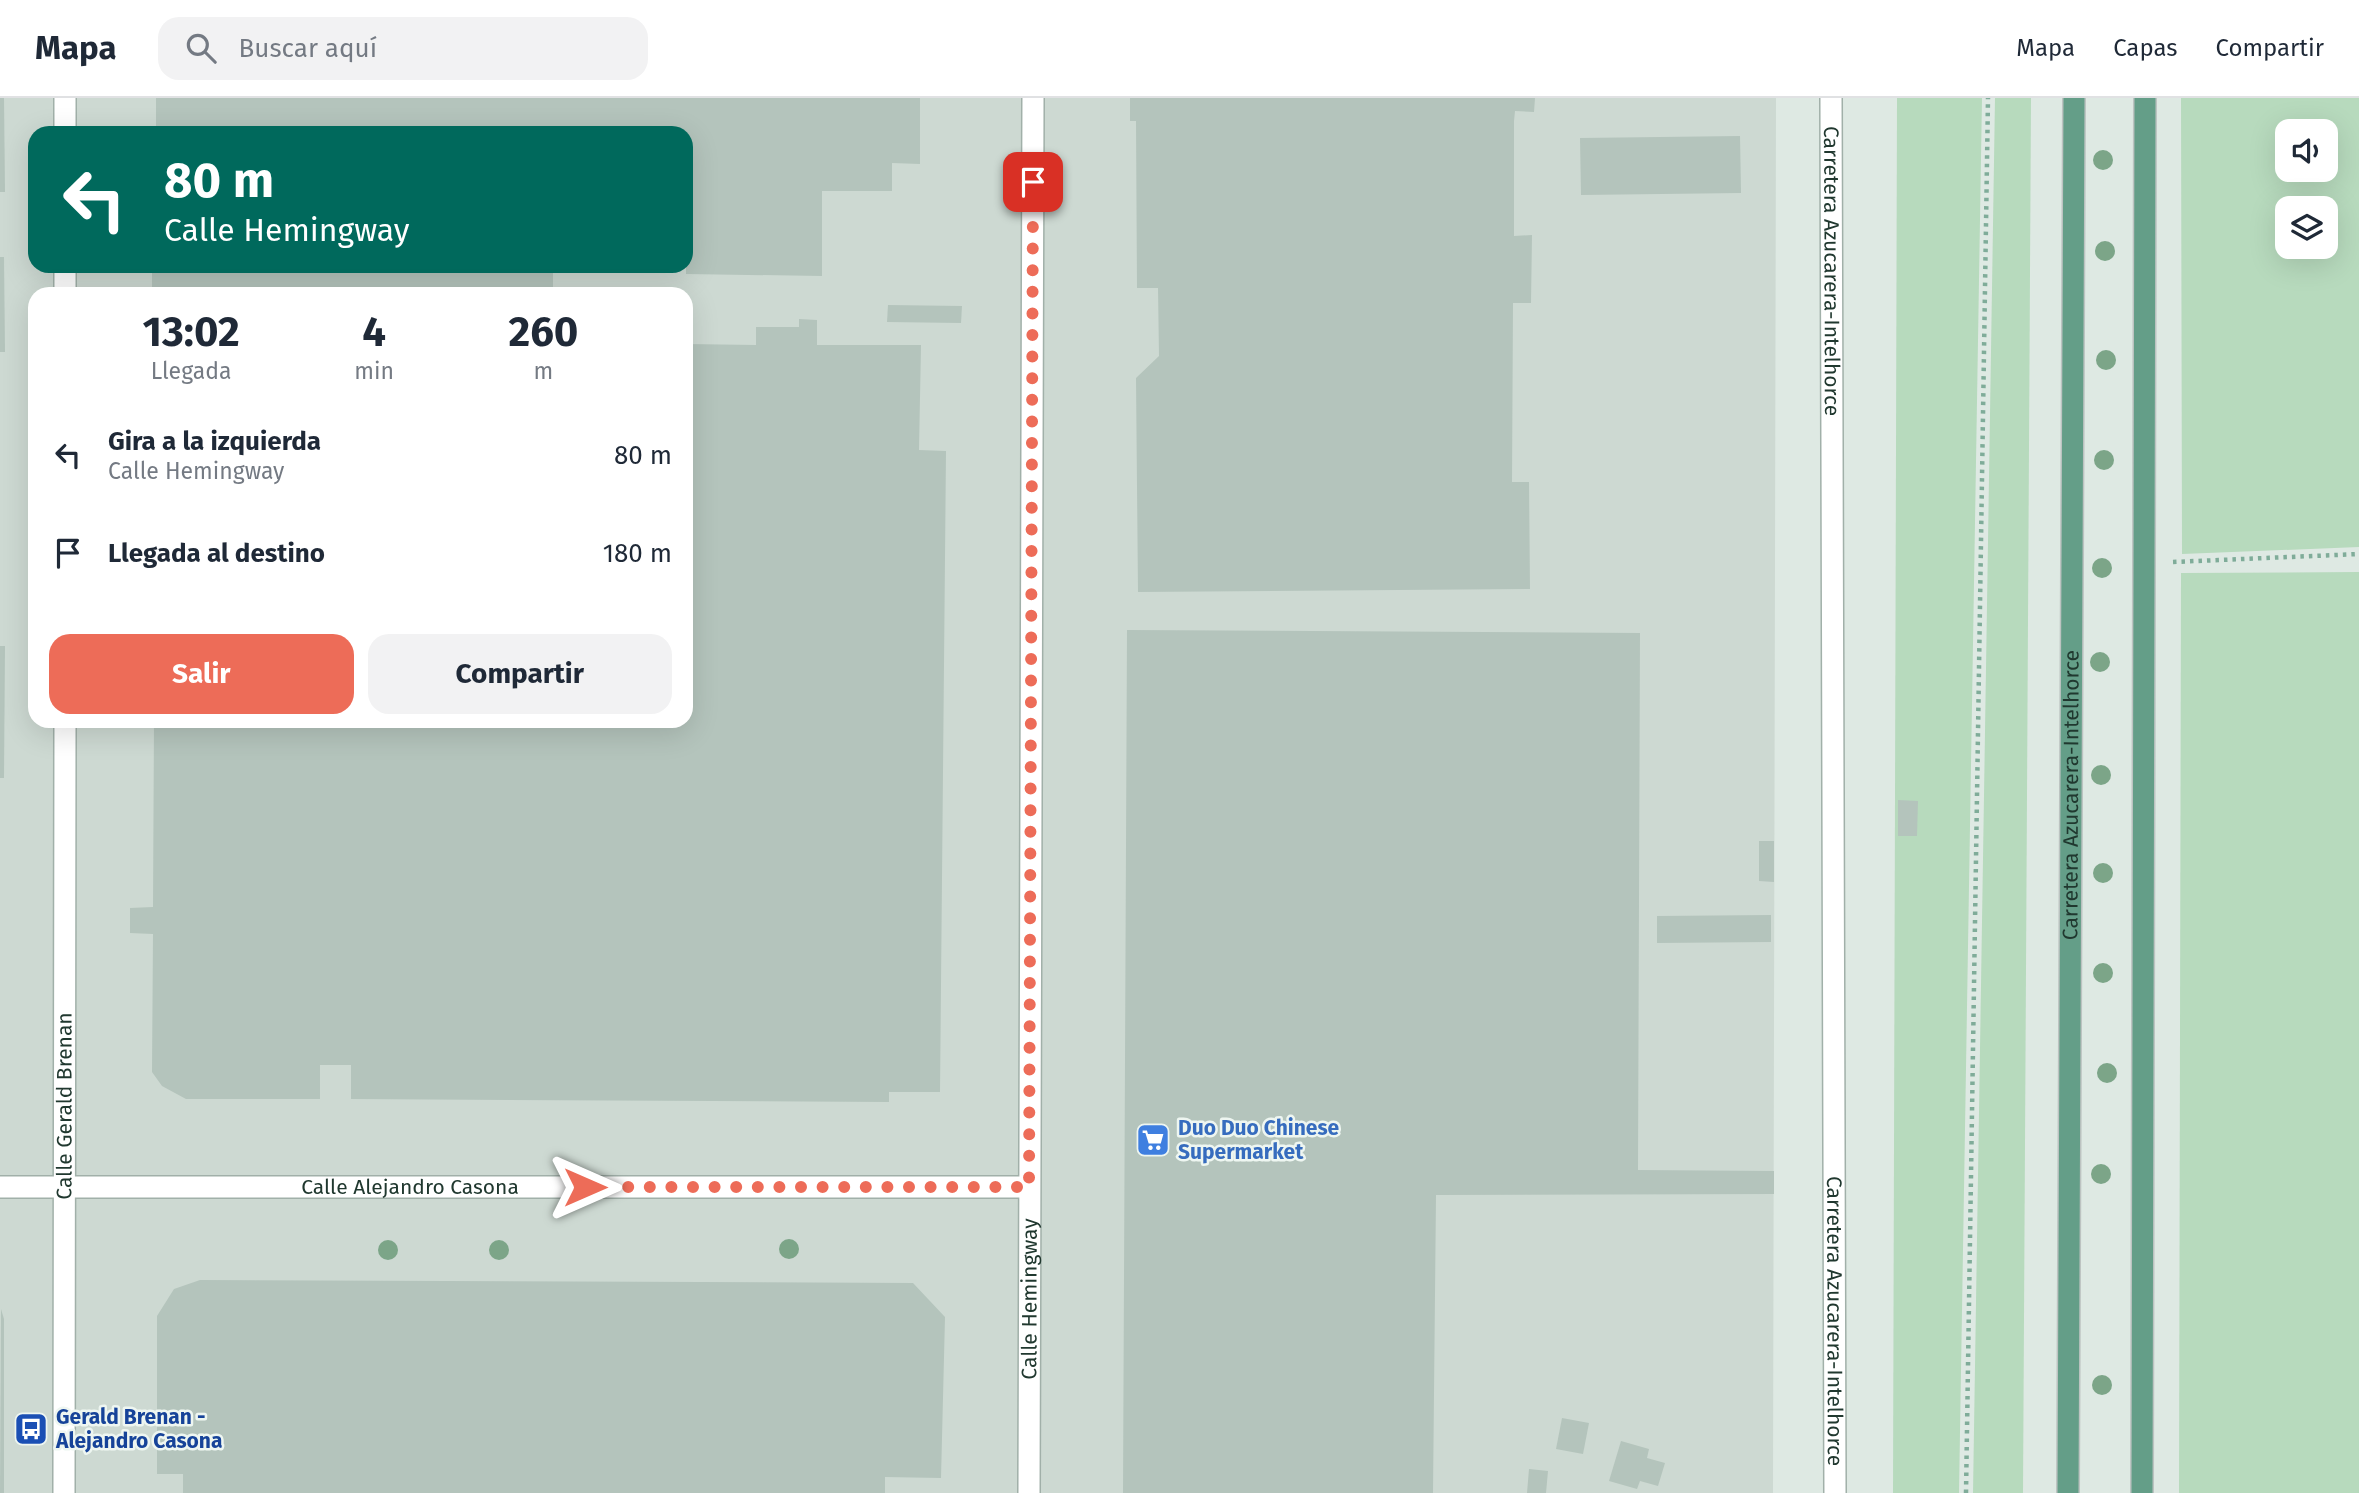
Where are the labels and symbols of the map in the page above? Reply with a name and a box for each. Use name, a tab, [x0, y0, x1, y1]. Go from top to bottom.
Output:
street label: Carretera Azucarera-Intelhorce	[1818, 126, 1845, 416]
pin	[1003, 152, 1063, 212]
street label: Carretera Azucarera-Intelhorce	[2057, 650, 2085, 940]
street label: Calle Gerald Brenan	[51, 1012, 78, 1200]
place label: Duo Duo Chinese Supermarket	[1178, 1115, 1340, 1165]
supermarket icon: Duo Duo Chinese Supermarket	[1134, 1121, 1172, 1159]
position arrow	[548, 1150, 622, 1224]
street label: Calle Alejandro Casona	[301, 1174, 519, 1200]
street label: Carretera Azucarera-Intelhorce	[1821, 1176, 1848, 1466]
street label: Calle Hemingway	[1016, 1218, 1043, 1380]
place label: Gerald Brenan - Alejandro Casona	[55, 1404, 222, 1454]
bus stop icon: Gerald Brenan - Alejandro Casona	[12, 1410, 50, 1448]

